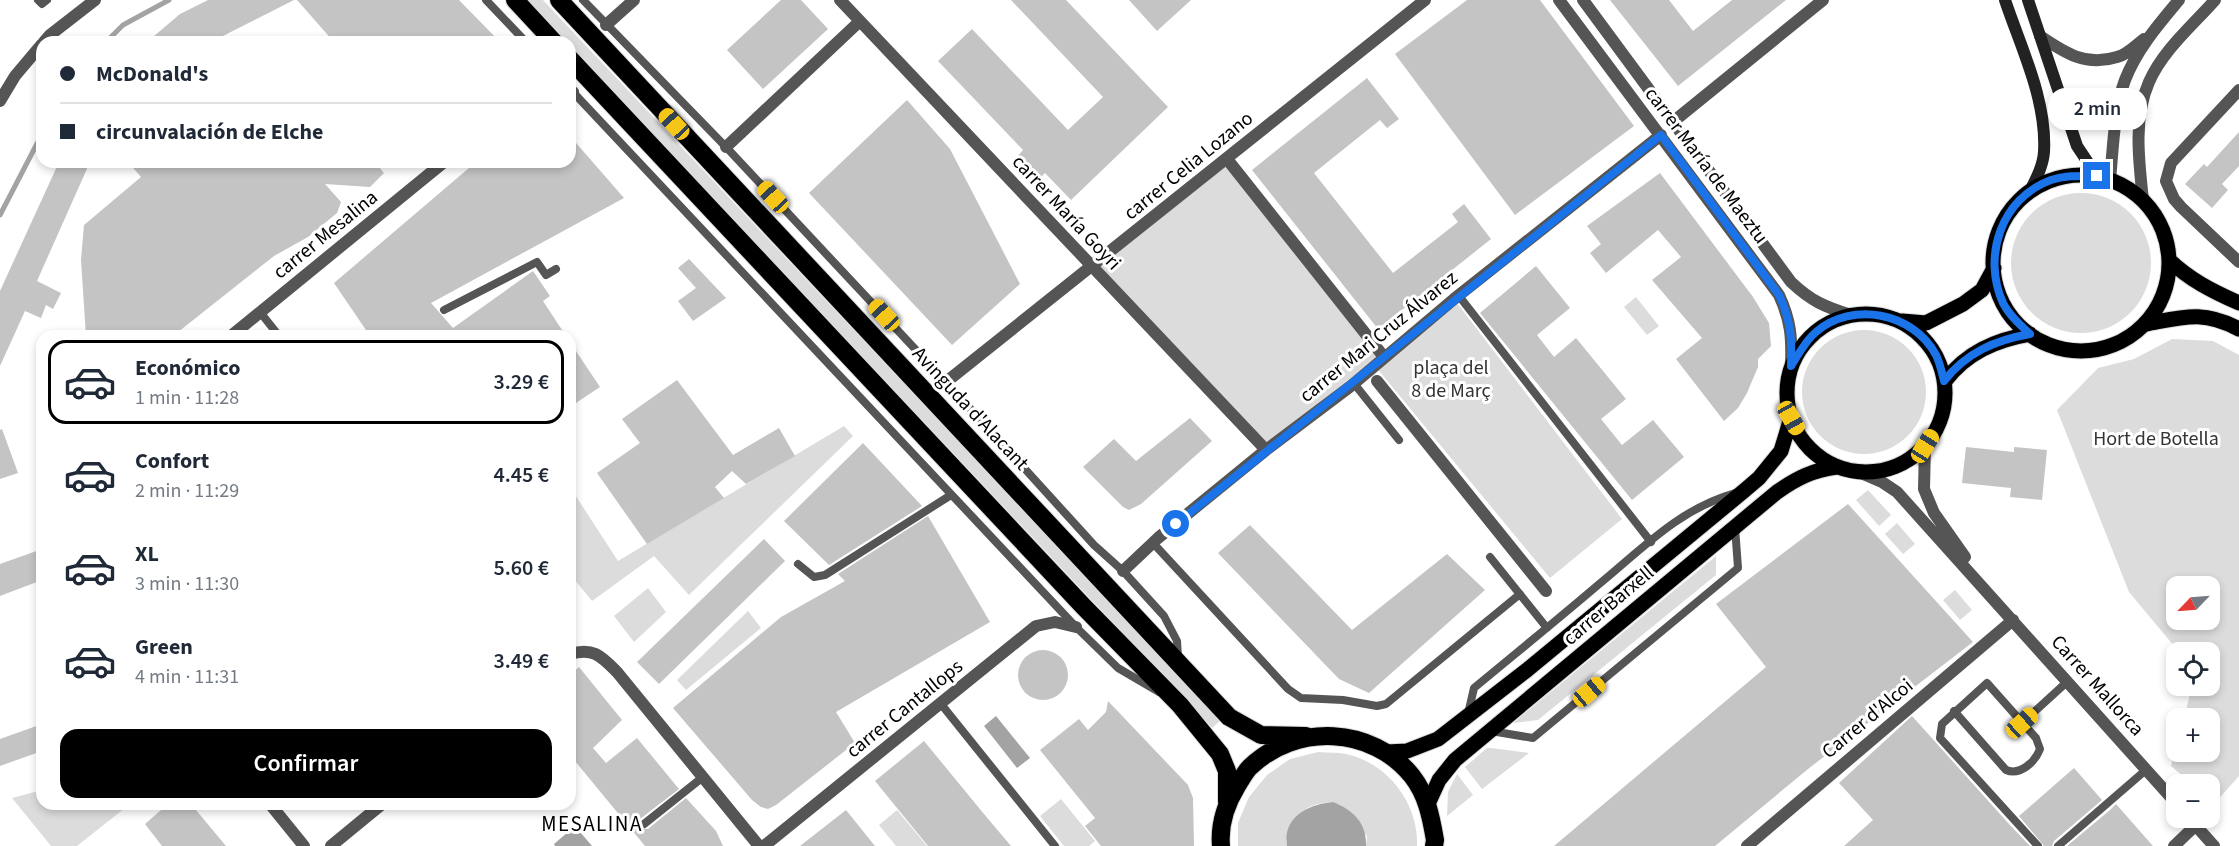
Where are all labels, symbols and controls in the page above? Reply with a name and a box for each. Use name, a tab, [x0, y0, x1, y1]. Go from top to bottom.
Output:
text: McDonald's	[96, 58, 208, 90]
street label: carrer María de Maeztu	[1638, 81, 1774, 250]
callout: 2 min	[2048, 89, 2146, 131]
text: 2 min	[2074, 95, 2121, 123]
car	[655, 105, 693, 143]
street label: carrer Celia Lozano	[1118, 105, 1259, 227]
text: circunvalación de Elche	[96, 116, 323, 148]
street label: carrer María Goyri	[1005, 149, 1127, 277]
route end	[2083, 162, 2110, 189]
car	[754, 178, 792, 216]
street label: carrer Mesalina	[267, 184, 384, 286]
street label: carrer Mari Cruz Álvarez	[1294, 264, 1464, 409]
car	[865, 296, 903, 334]
street label: Avinguda d'Alacant	[906, 341, 1035, 477]
text: Económico	[135, 352, 240, 384]
park label: plaça del 8 de Març	[1411, 354, 1491, 405]
icon: car	[63, 355, 117, 409]
text: 3.29 €	[493, 366, 549, 398]
text: 1 min · 11:28	[135, 384, 239, 412]
car	[1774, 398, 1808, 438]
park label: Hort de Botella	[2093, 425, 2219, 453]
car	[1908, 426, 1942, 466]
text: Confort	[135, 445, 209, 477]
icon: car	[63, 448, 117, 502]
text: 4.45 €	[493, 459, 549, 491]
text: 2 min · 11:29	[135, 477, 239, 505]
route start	[1162, 510, 1189, 537]
text: XL	[135, 538, 159, 570]
icon: car	[63, 541, 117, 595]
text: 5.60 €	[493, 552, 549, 584]
street label: carrer Barxell	[1557, 559, 1660, 652]
text: 3 min · 11:30	[135, 570, 239, 598]
north arrow	[2166, 576, 2220, 630]
map controls	[2166, 576, 2220, 828]
street label: Carrer Mallorca	[2044, 629, 2150, 742]
text: Green	[135, 631, 193, 663]
icon: car	[63, 634, 117, 688]
button: locate	[2166, 642, 2220, 696]
text: 3.49 €	[493, 645, 549, 677]
street label: carrer Cantallops	[840, 653, 969, 765]
text: 4 min · 11:31	[135, 663, 239, 691]
street label: Carrer d'Alcoi	[1816, 672, 1919, 765]
car	[1569, 674, 1609, 710]
car	[2003, 704, 2041, 742]
button: +	[2166, 708, 2220, 762]
button: Confirmar	[60, 729, 552, 798]
button: −	[2166, 774, 2220, 828]
district label: MESALINA	[541, 809, 643, 839]

